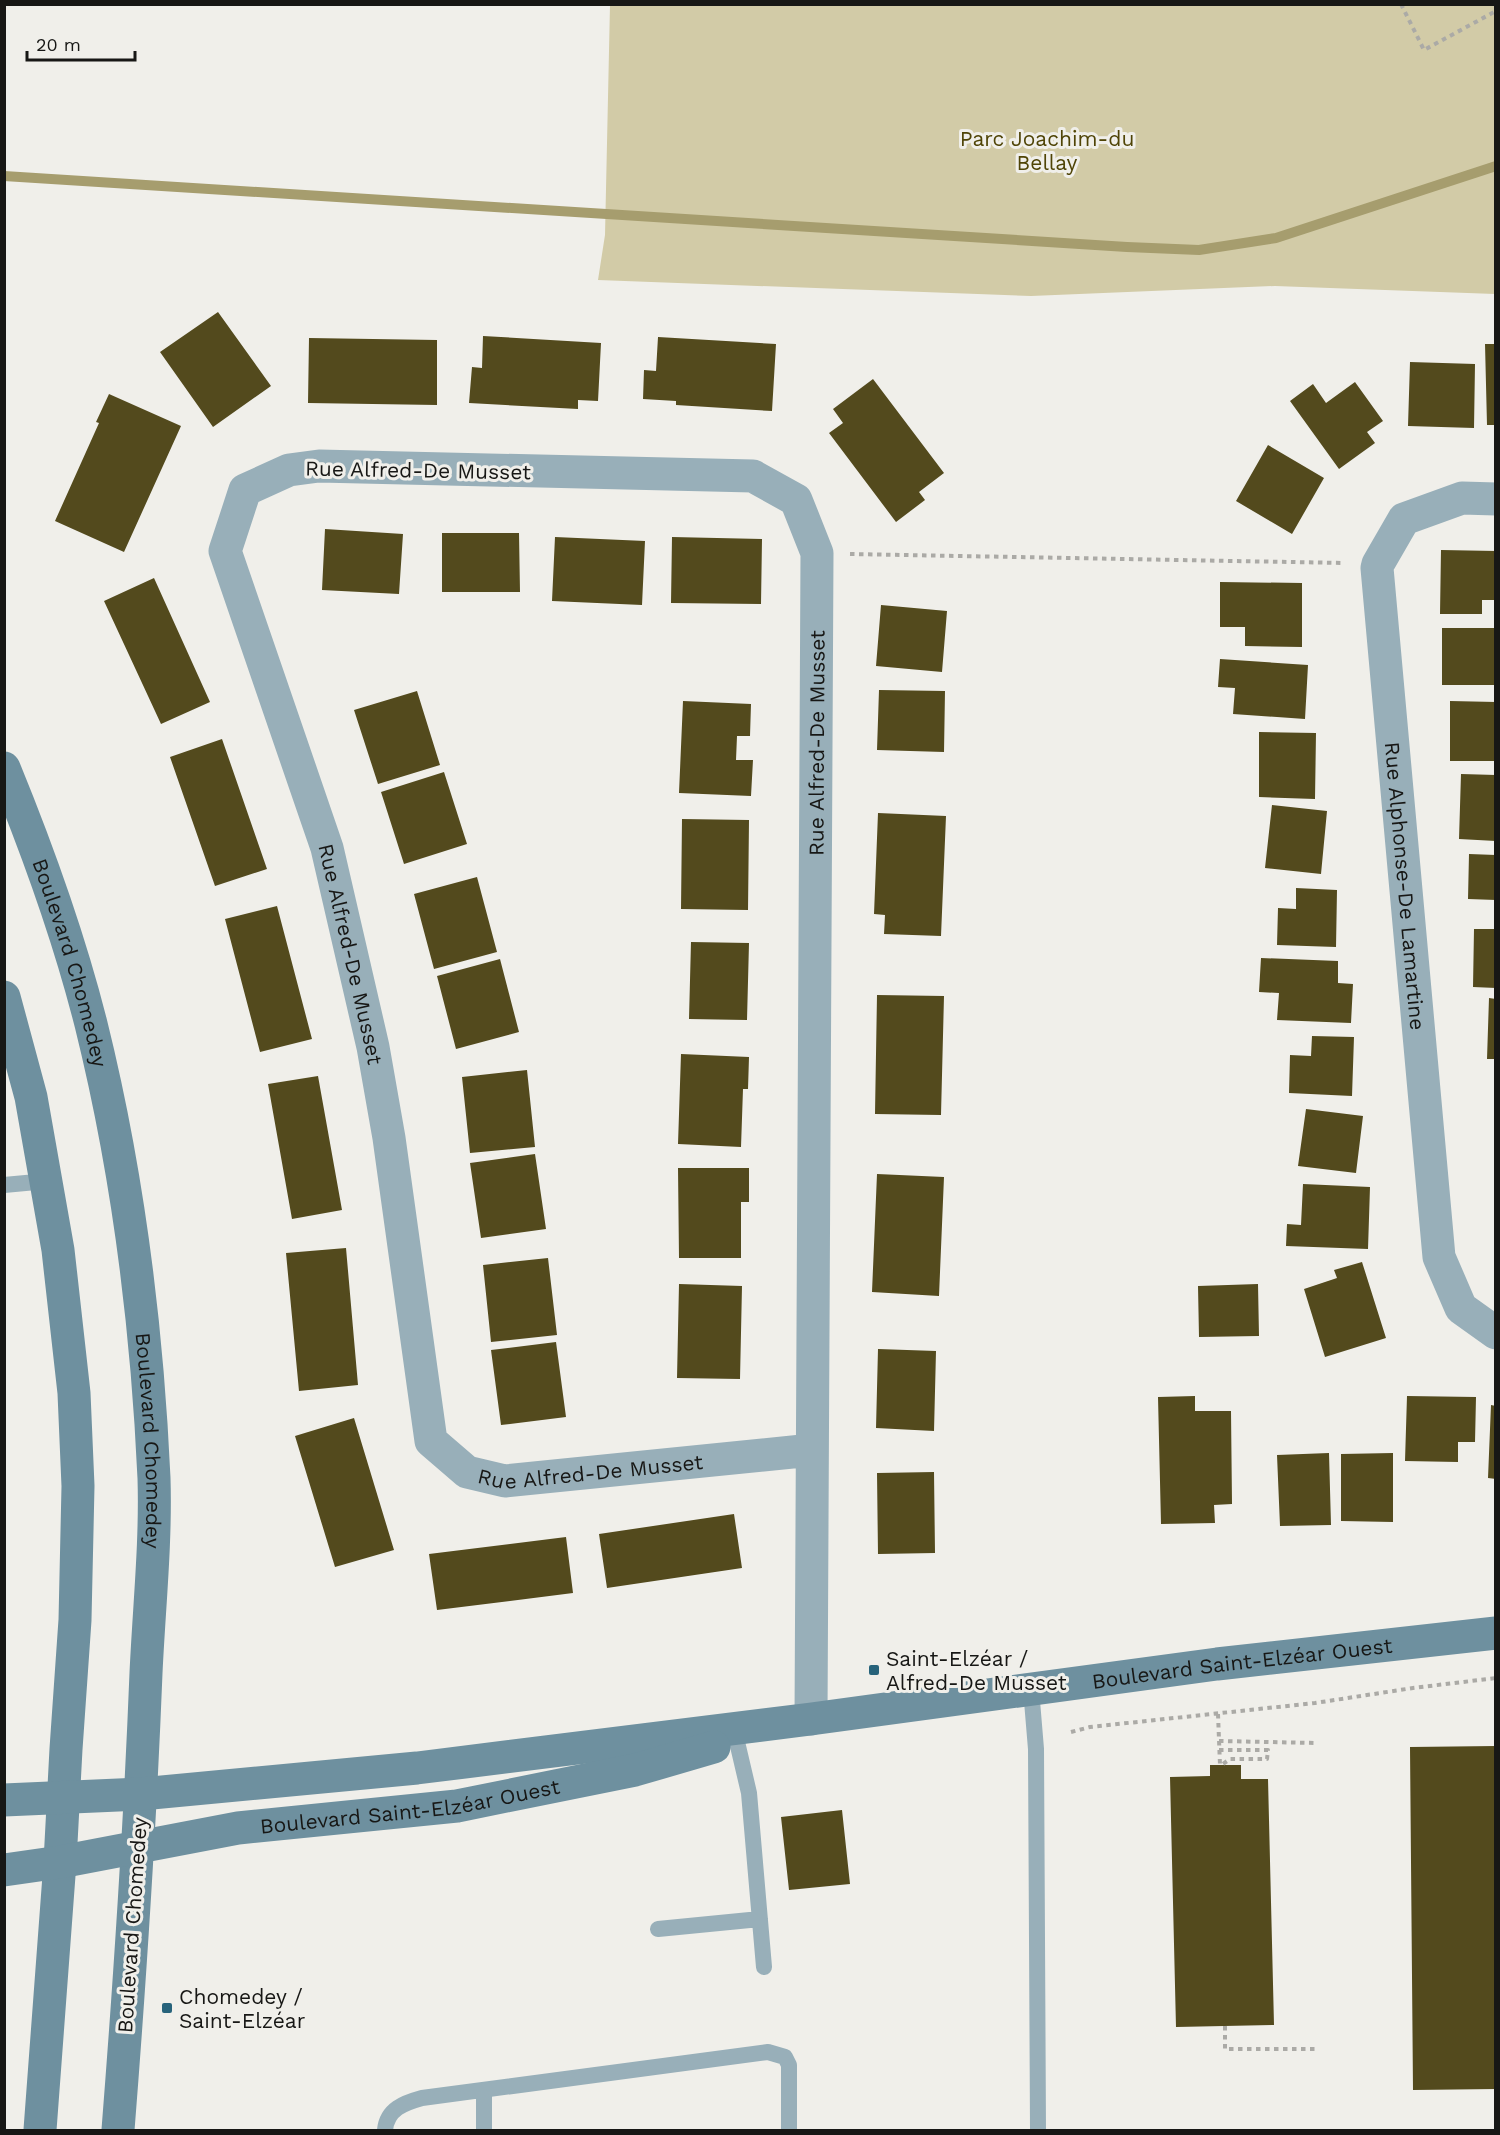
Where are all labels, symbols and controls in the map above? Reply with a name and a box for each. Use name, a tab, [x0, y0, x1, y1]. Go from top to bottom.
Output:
scale bar	[27, 24, 135, 62]
text: 20 m	[36, 34, 81, 55]
park label: Parc Joachim-du Bellay	[960, 126, 1134, 175]
street label: Rue Alfred-De Musset	[305, 456, 531, 484]
street label: Rue Alfred-De Musset	[803, 630, 829, 856]
street label: Rue Alphonse-De Lamartine	[1380, 741, 1431, 1031]
street label: Rue Alfred-De Musset	[314, 841, 388, 1067]
street label: Boulevard Chomedey	[28, 855, 113, 1069]
street label: Boulevard Chomedey	[131, 1331, 167, 1549]
street label: Rue Alfred-De Musset	[476, 1449, 704, 1493]
street label: Boulevard Saint-Elzéar Ouest	[1090, 1632, 1394, 1693]
place label: Saint-Elzéar / Alfred-De Musset	[886, 1646, 1067, 1695]
marker: Saint-Elzéar / Alfred-De Musset	[867, 1663, 881, 1677]
street label: Boulevard Saint-Elzéar Ouest	[259, 1773, 562, 1838]
street label: Boulevard Chomedey	[112, 1816, 152, 2034]
place label: Chomedey / Saint-Elzéar	[179, 1984, 306, 2033]
marker: Chomedey / Saint-Elzéar	[160, 2001, 174, 2015]

